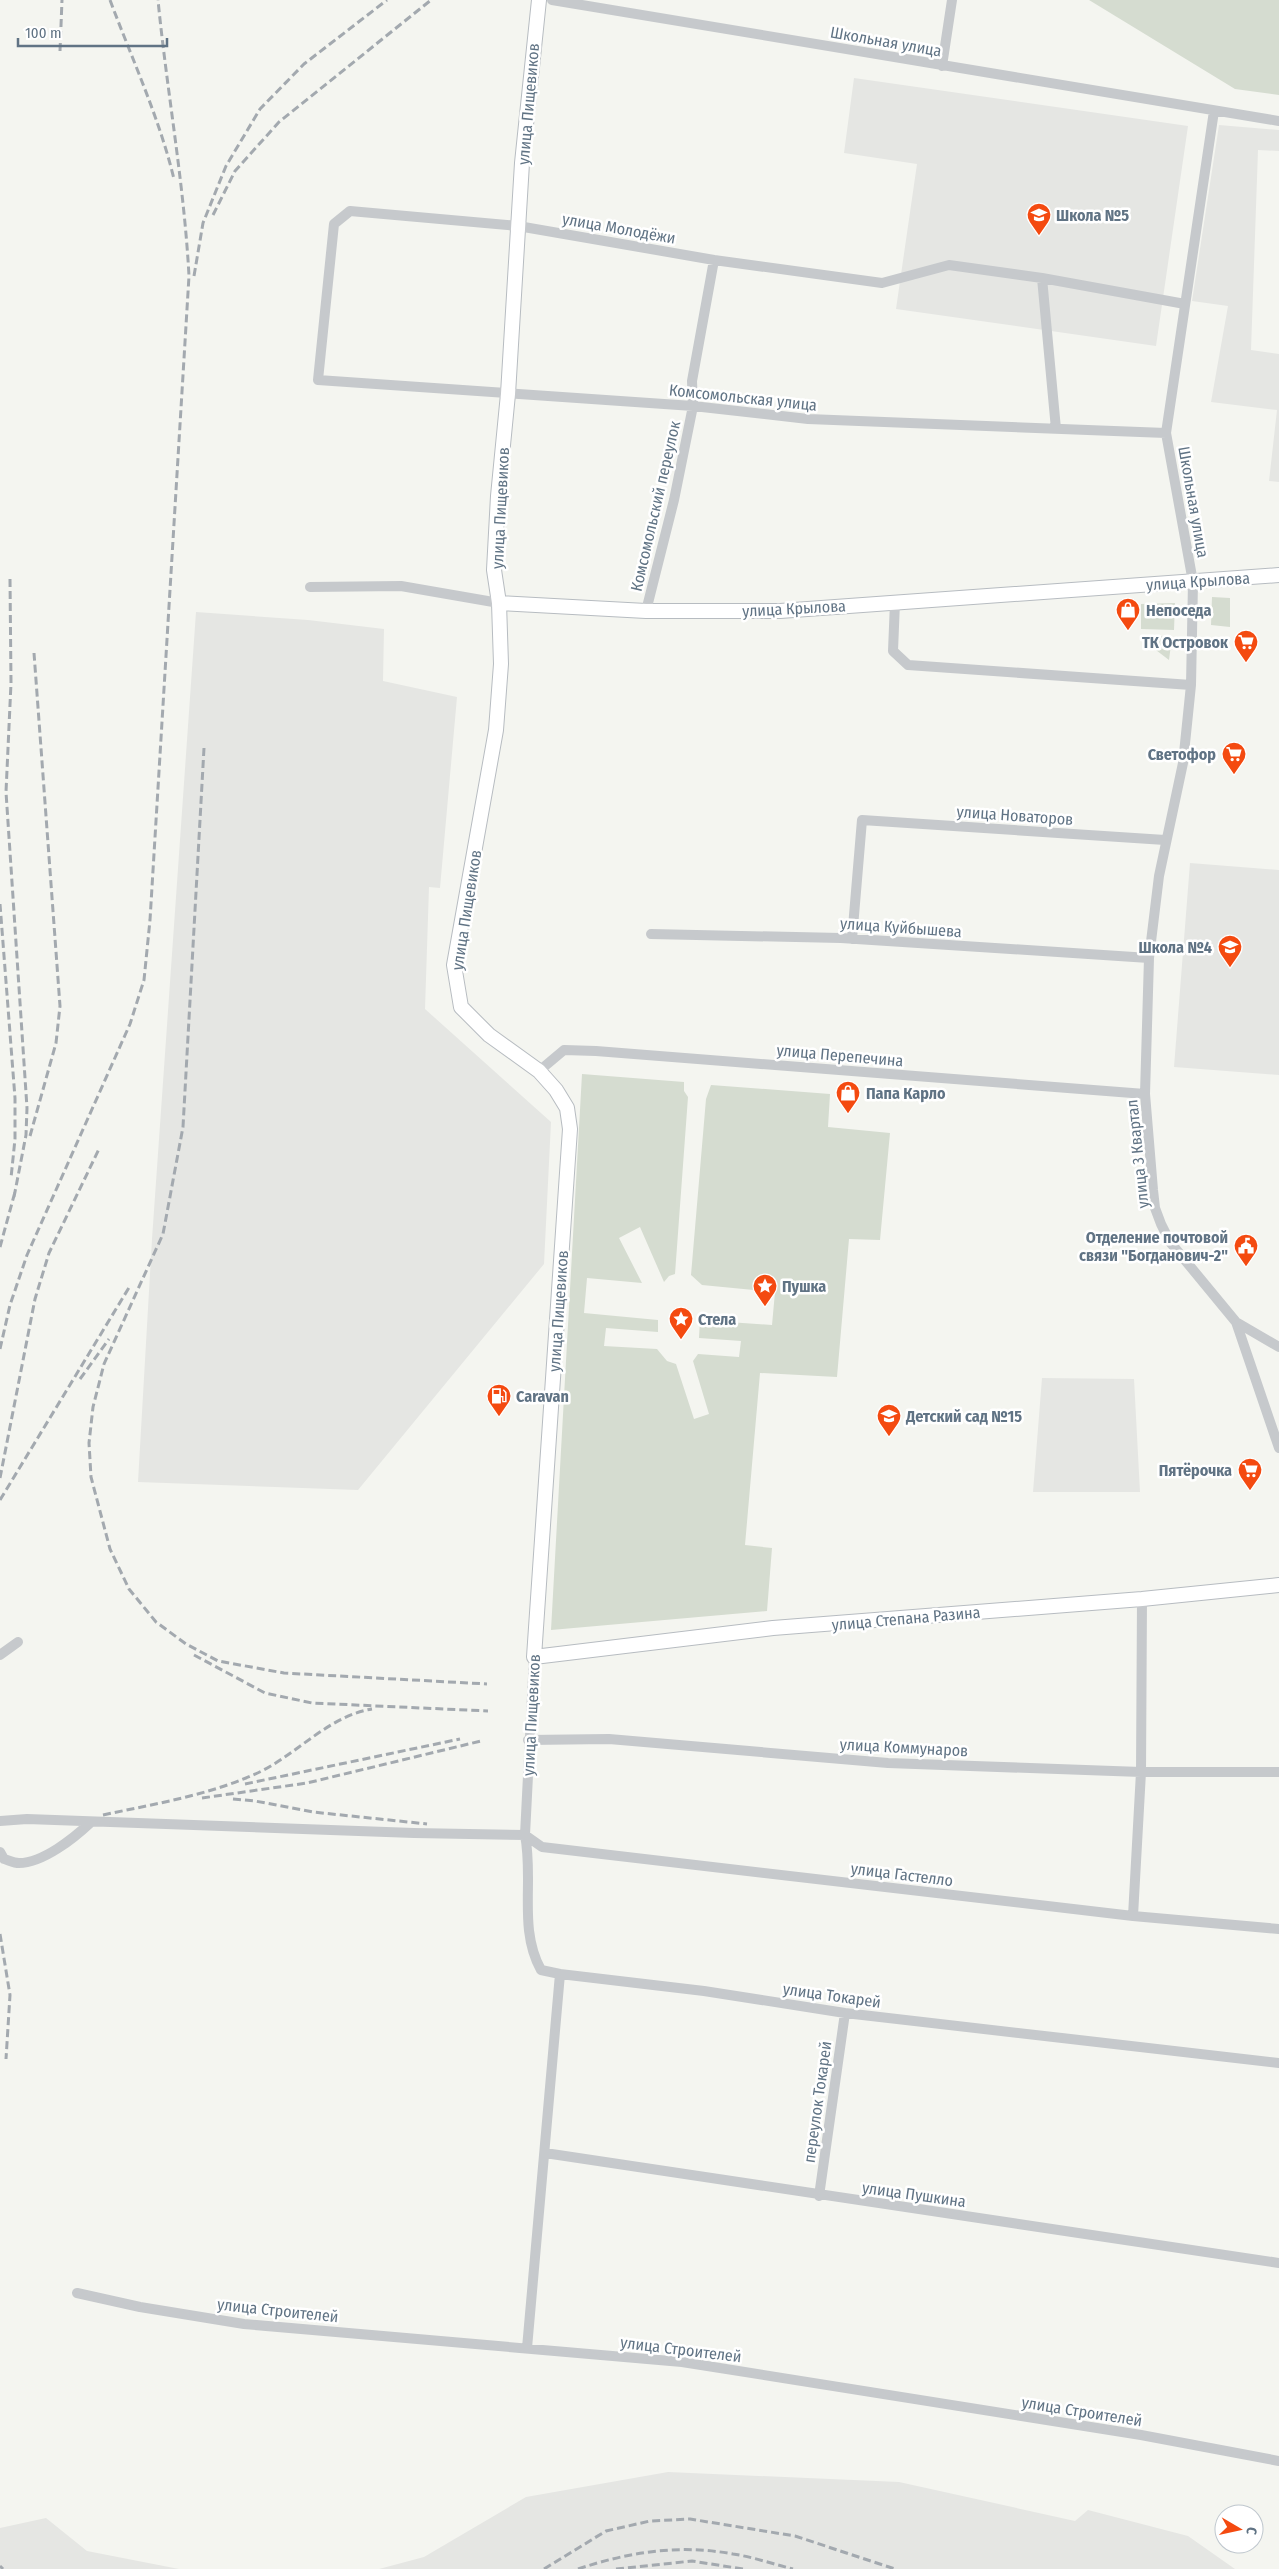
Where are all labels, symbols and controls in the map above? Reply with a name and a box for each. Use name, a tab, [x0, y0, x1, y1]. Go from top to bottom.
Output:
scale bar	[18, 15, 166, 47]
street label: Школьная улица	[829, 22, 943, 61]
text: 100 m	[25, 24, 62, 42]
street label: улица Пищевиков	[514, 43, 543, 166]
school or university icon: Школа №5	[1026, 202, 1052, 236]
place label: Школа №5	[1056, 206, 1129, 225]
street label: улица Молодёжи	[561, 209, 677, 248]
street label: Комсомольская улица	[668, 380, 818, 415]
street label: Комсомольский переулок	[627, 419, 684, 593]
street label: Школьная улица	[1174, 445, 1213, 559]
street label: улица Пищевиков	[488, 447, 513, 569]
street label: улица Крылова	[1146, 568, 1251, 595]
street label: улица Крылова	[742, 596, 847, 621]
shop icon: Непоседа	[1115, 597, 1141, 631]
place label: Непоседа	[1146, 601, 1211, 620]
supermarket icon: ТК Островок	[1233, 629, 1259, 663]
place label: ТК Островок	[1142, 633, 1229, 652]
supermarket icon: Светофор	[1221, 741, 1247, 775]
place label: Светофор	[1148, 745, 1216, 764]
street label: улица Новаторов	[956, 802, 1074, 829]
street label: улица Пищевиков	[448, 848, 485, 972]
street label: улица Куйбышева	[839, 914, 963, 941]
school or university icon: Школа №4	[1217, 934, 1243, 968]
place label: Школа №4	[1139, 938, 1212, 957]
street label: улица Перепечина	[776, 1040, 904, 1071]
shop icon: Папа Карло	[835, 1080, 861, 1114]
place label: Папа Карло	[866, 1084, 946, 1103]
street label: улица 3 Квартал	[1122, 1099, 1153, 1209]
place label: Отделение почтовой связи "Богданович-2"	[1079, 1228, 1228, 1265]
public building icon: Отделение почтовой связи "Богданович-2"	[1233, 1233, 1259, 1267]
street label: улица Пищевиков	[545, 1250, 572, 1372]
place icon: Пушка	[752, 1273, 778, 1307]
place label: Пушка	[782, 1277, 826, 1296]
place icon: Стела	[668, 1306, 694, 1340]
place label: Стела	[698, 1310, 736, 1329]
fuel station icon: Caravan	[486, 1383, 512, 1417]
place label: Caravan	[516, 1387, 569, 1406]
school or university icon: Детский сад №15	[876, 1403, 902, 1437]
place label: Детский сад №15	[905, 1407, 1022, 1426]
supermarket icon: Пятёрочка	[1237, 1457, 1263, 1491]
place label: Пятёрочка	[1159, 1461, 1232, 1480]
street label: улица Степана Разина	[831, 1603, 981, 1634]
street label: улица Пищевиков	[519, 1654, 544, 1776]
street label: улица Коммунаров	[839, 1735, 969, 1760]
street label: улица Гастелло	[850, 1859, 954, 1890]
street label: улица Токарей	[782, 1979, 882, 2012]
street label: переулок Токарей	[800, 2040, 835, 2164]
street label: улица Пушкина	[861, 2178, 967, 2211]
street label: улица Строителей	[216, 2295, 339, 2326]
street label: улица Строителей	[619, 2333, 743, 2366]
street label: улица Строителей	[1020, 2393, 1144, 2430]
north arrow	[1214, 2504, 1264, 2554]
text: С	[1242, 2526, 1260, 2537]

